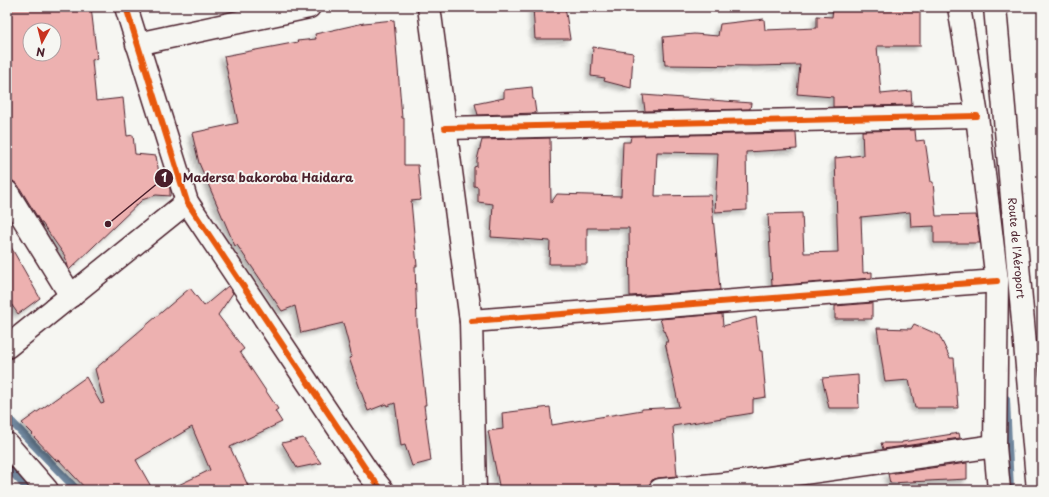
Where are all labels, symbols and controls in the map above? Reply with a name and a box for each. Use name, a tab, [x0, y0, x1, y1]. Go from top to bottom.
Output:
north arrow	[22, 22, 62, 62]
text: N	[35, 43, 46, 61]
callout: Madersa bakoroba Haidara	[154, 166, 362, 190]
text: 1	[161, 168, 167, 186]
text: Madersa bakoroba Haidara	[183, 168, 354, 186]
street label: Route de l'Aéroport	[1004, 197, 1030, 300]

